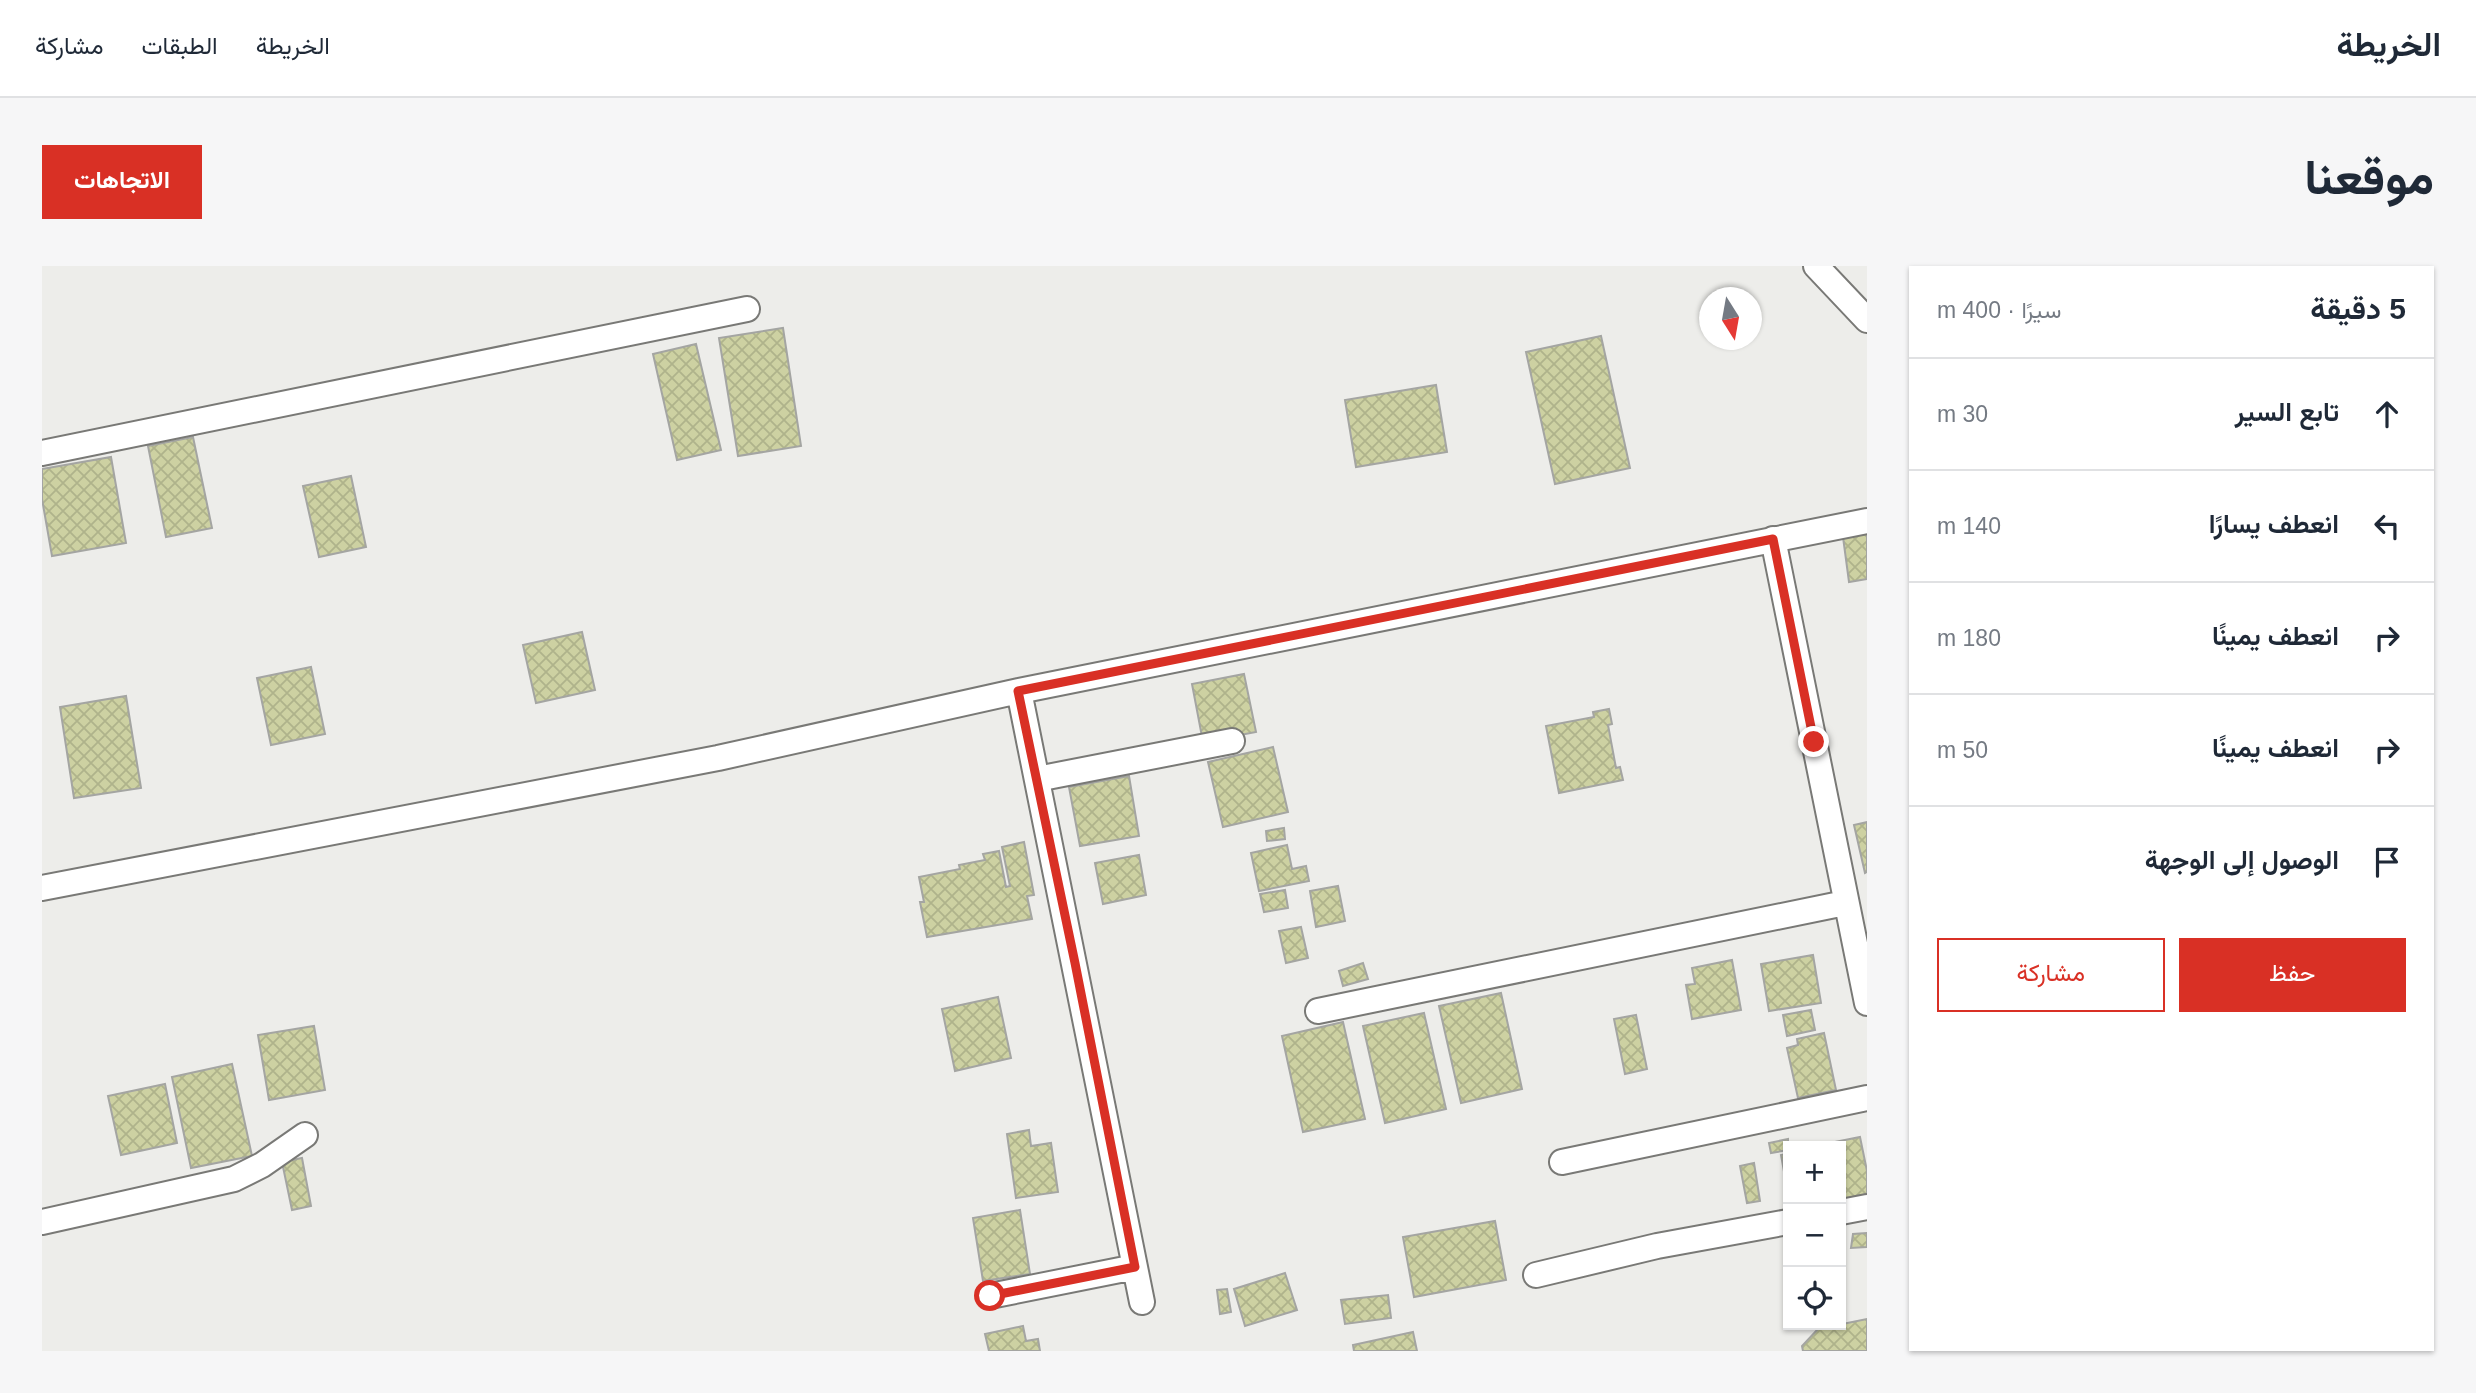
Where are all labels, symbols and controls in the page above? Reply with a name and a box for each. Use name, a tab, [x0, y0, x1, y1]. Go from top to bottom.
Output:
text: الخريطة	[2337, 26, 2441, 63]
text: مشاركة	[35, 32, 103, 59]
text: الطبقات	[141, 32, 218, 59]
text: الخريطة	[256, 32, 330, 59]
button: الاتجاهات	[42, 145, 202, 219]
text: موقعنا	[2304, 150, 2434, 204]
north arrow	[1699, 287, 1762, 350]
text: 5 دقيقة	[2310, 292, 2406, 325]
text: سيرًا · 400 m	[1937, 297, 2061, 323]
icon: ahead	[2368, 395, 2406, 433]
text: تابع السير	[2235, 397, 2339, 427]
text: 30 m	[1937, 401, 1988, 427]
icon: left	[2368, 507, 2406, 545]
text: انعطف يسارًا	[2209, 509, 2339, 539]
text: 140 m	[1937, 513, 2001, 539]
icon: right	[2368, 619, 2406, 657]
text: انعطف يمينًا	[2212, 621, 2339, 651]
text: 180 m	[1937, 625, 2001, 651]
route end	[1798, 726, 1829, 757]
icon: right	[2368, 731, 2406, 769]
text: انعطف يمينًا	[2212, 733, 2339, 763]
text: 50 m	[1937, 737, 1988, 763]
icon: arrive	[2368, 843, 2406, 881]
text: الوصول إلى الوجهة	[2145, 845, 2339, 875]
button: مشاركة	[1937, 938, 2165, 1012]
button: حفظ	[2179, 938, 2406, 1012]
map controls	[1783, 1141, 1846, 1330]
button: +	[1783, 1141, 1846, 1204]
button: −	[1783, 1204, 1846, 1267]
button: locate	[1783, 1267, 1846, 1330]
route start	[974, 1280, 1005, 1311]

